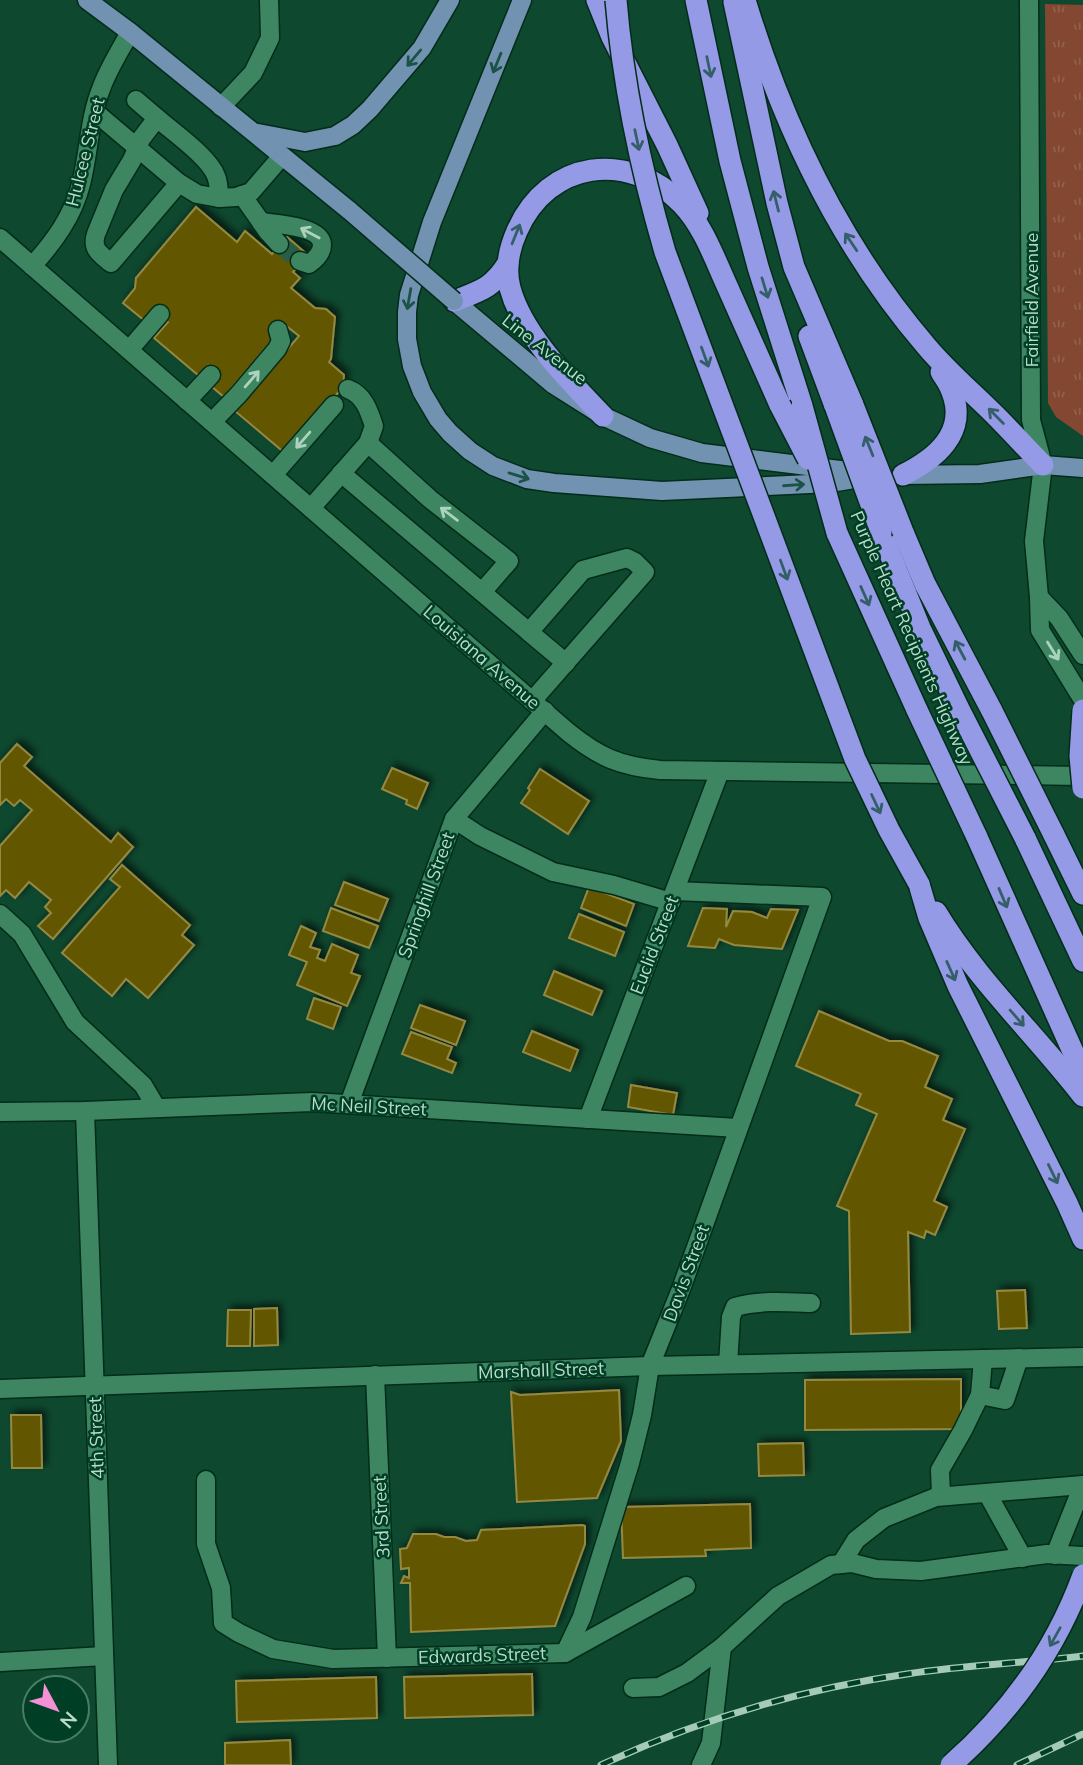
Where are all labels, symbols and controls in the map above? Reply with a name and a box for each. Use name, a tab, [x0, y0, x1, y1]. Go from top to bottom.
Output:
one-way arrow	[406, 48, 422, 66]
one-way arrow	[489, 52, 502, 74]
one-way arrow	[703, 55, 717, 78]
street label: Hulcee Street	[60, 95, 110, 209]
one-way arrow	[631, 128, 645, 151]
one-way arrow	[769, 190, 783, 213]
one-way arrow	[510, 224, 523, 246]
one-way arrow	[301, 226, 321, 240]
one-way arrow	[843, 233, 858, 252]
street label: Fairfield Avenue	[1020, 233, 1043, 367]
one-way arrow	[759, 276, 772, 298]
one-way arrow	[402, 287, 415, 310]
street label: Line Avenue	[498, 309, 592, 389]
one-way arrow	[700, 345, 712, 367]
one-way arrow	[244, 370, 260, 388]
one-way arrow	[987, 408, 1004, 425]
one-way arrow	[295, 431, 311, 449]
one-way arrow	[862, 436, 875, 457]
one-way arrow	[508, 470, 530, 483]
one-way arrow	[783, 478, 805, 491]
one-way arrow	[440, 506, 459, 521]
street label: Purple Heart Recipients Highway	[845, 507, 979, 769]
one-way arrow	[779, 558, 791, 580]
one-way arrow	[859, 585, 872, 606]
street label: Louisiana Avenue	[419, 600, 545, 714]
one-way arrow	[1046, 640, 1060, 660]
one-way arrow	[953, 641, 967, 661]
one-way arrow	[870, 793, 883, 814]
street label: Springhill Street	[393, 829, 459, 961]
one-way arrow	[997, 886, 1010, 908]
street label: Euclid Street	[625, 892, 683, 998]
one-way arrow	[945, 959, 958, 981]
one-way arrow	[1009, 1009, 1025, 1027]
street label: Mc Neil Street	[311, 1091, 427, 1121]
one-way arrow	[1046, 1163, 1060, 1184]
street label: Davis Street	[658, 1221, 714, 1325]
street label: Marshall Street	[478, 1356, 604, 1384]
street label: 4th Street	[83, 1397, 109, 1479]
street label: 3rd Street	[367, 1475, 395, 1559]
one-way arrow	[1047, 1627, 1061, 1647]
street label: Edwards Street	[418, 1641, 546, 1669]
north arrow	[21, 1674, 91, 1744]
text: N	[55, 1707, 83, 1733]

